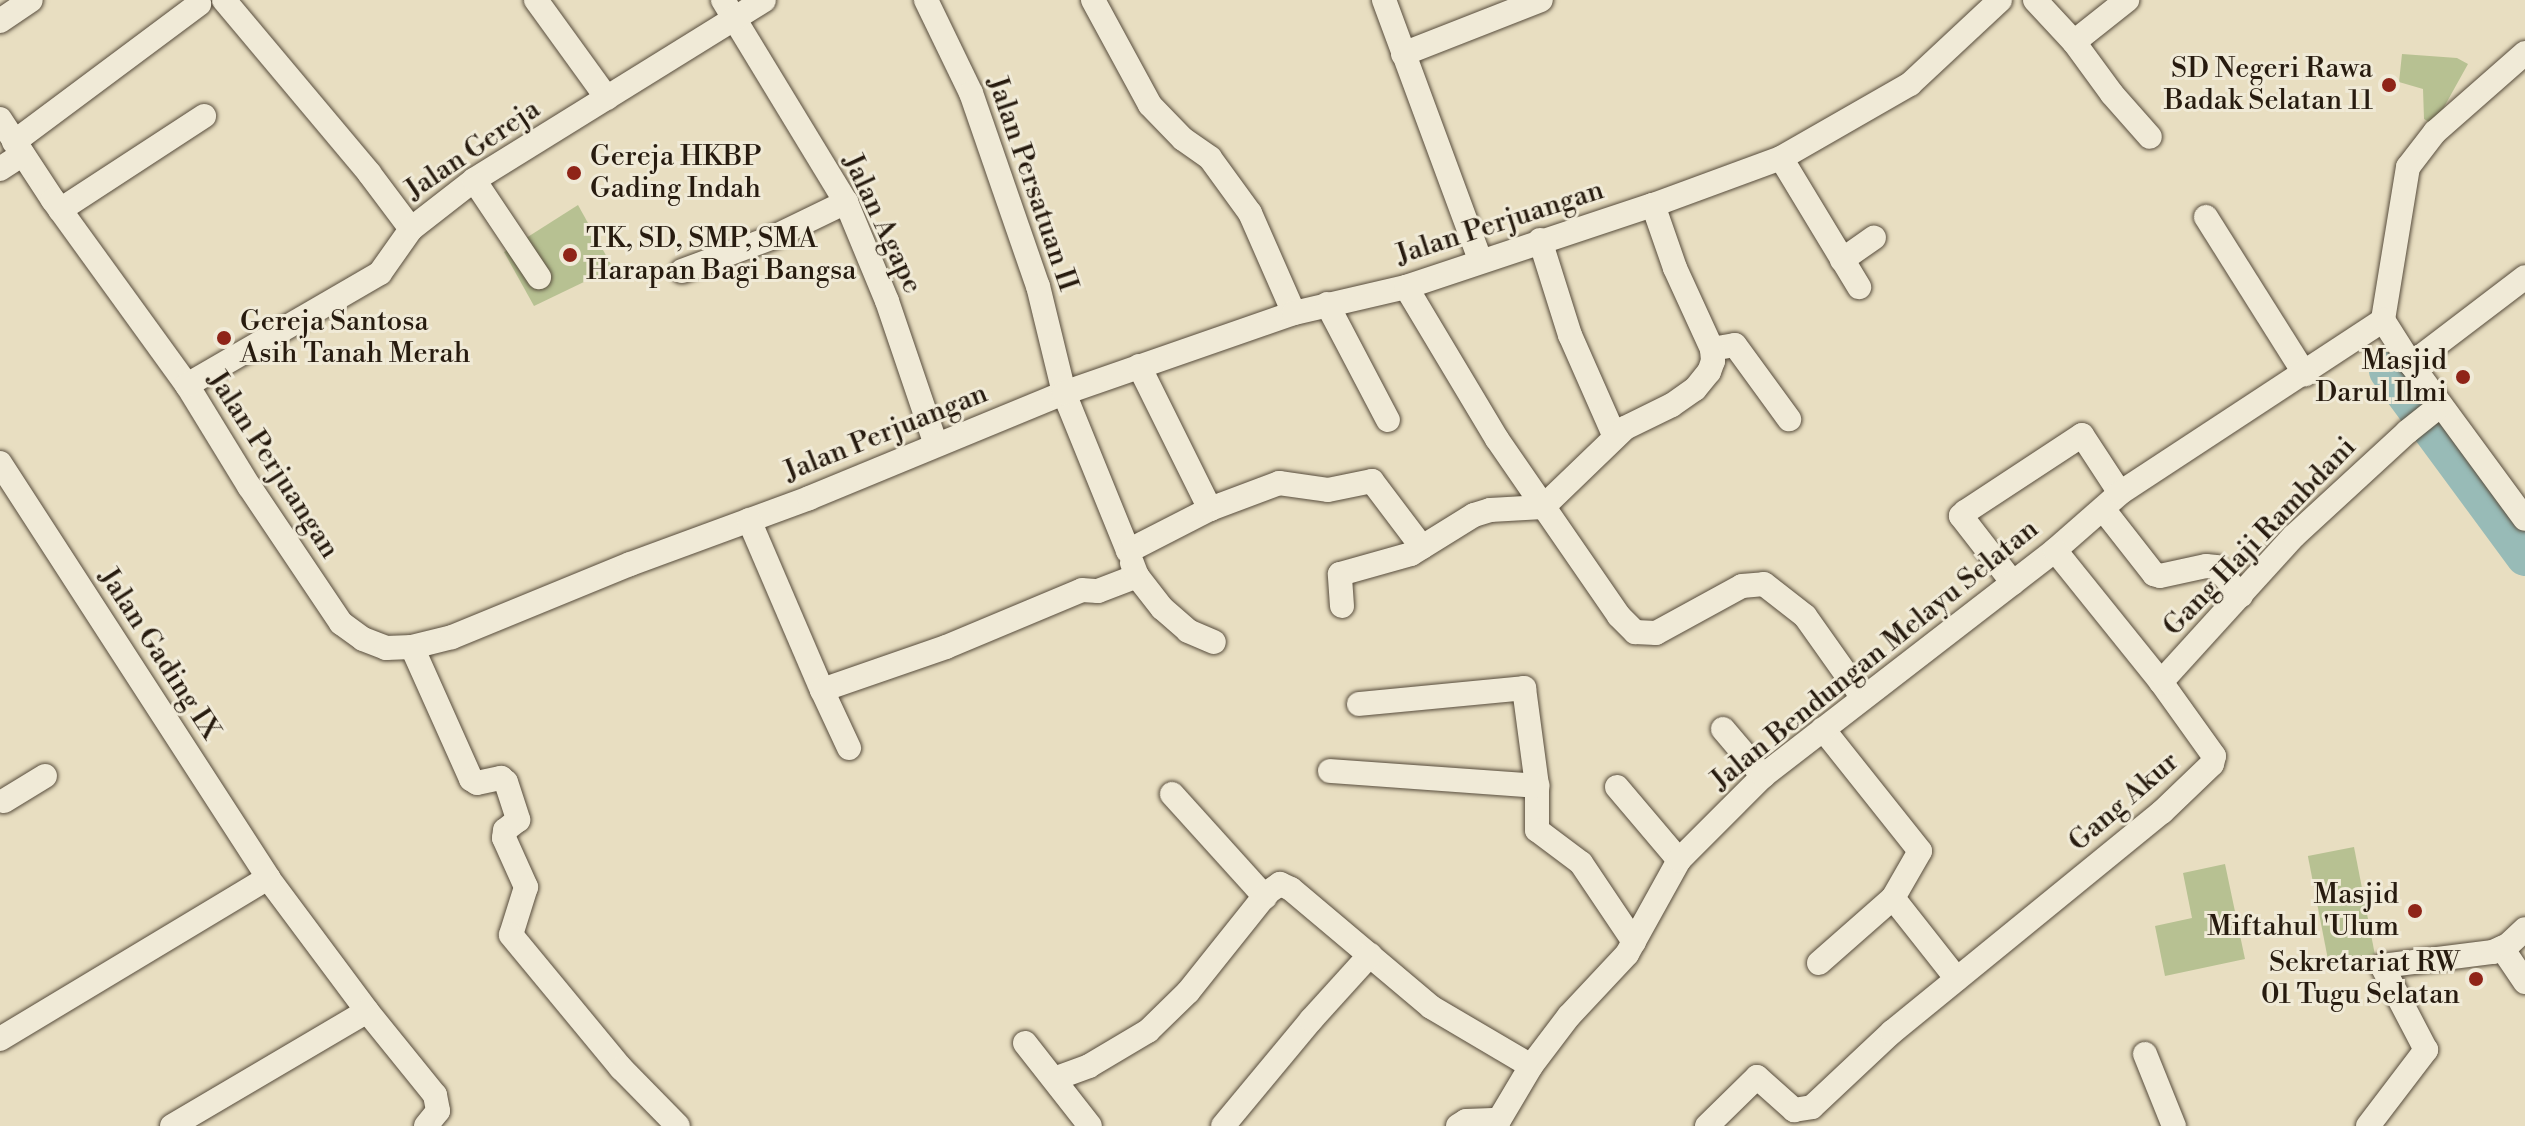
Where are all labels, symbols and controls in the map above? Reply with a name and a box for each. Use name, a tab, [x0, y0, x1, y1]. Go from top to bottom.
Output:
place label: SD Negeri Rawa Badak Selatan 11	[2164, 52, 2373, 118]
street label: Jalan Persatuan II	[980, 72, 1084, 296]
marker: SD Negeri Rawa Badak Selatan 11	[2380, 76, 2398, 94]
street label: Jalan Gereja	[399, 93, 547, 207]
place label: Gereja HKBP Gading Indah	[590, 140, 762, 206]
street label: Jalan Agape	[835, 149, 929, 299]
marker: Gereja HKBP Gading Indah	[565, 164, 583, 182]
street label: Jalan Perjuangan	[1392, 174, 1608, 272]
place label: TK, SD, SMP, SMA Harapan Bagi Bangsa	[586, 222, 856, 288]
marker: TK, SD, SMP, SMA Harapan Bagi Bangsa	[561, 246, 579, 264]
place label: Gereja Santosa Asih Tanah Merah	[240, 305, 470, 371]
marker: Gereja Santosa Asih Tanah Merah	[215, 329, 233, 347]
place label: Masjid Darul Ilmi	[2316, 344, 2447, 410]
street label: Jalan Perjuangan	[200, 365, 346, 565]
marker: Masjid Darul Ilmi	[2454, 368, 2472, 386]
street label: Jalan Perjuangan	[779, 377, 993, 489]
street label: Gang Haji Rambdani	[2157, 431, 2363, 643]
street label: Jalan Bendungan Melayu Selatan	[1705, 512, 2045, 798]
street label: Jalan Gading IX	[91, 562, 227, 746]
street label: Gang Akur	[2062, 745, 2186, 859]
place label: Masjid Miftahul 'Ulum	[2207, 878, 2399, 944]
marker: Masjid Miftahul 'Ulum	[2406, 902, 2424, 920]
place label: Sekretariat RW 01 Tugu Selatan	[2261, 946, 2460, 1012]
marker: Sekretariat RW 01 Tugu Selatan	[2467, 970, 2485, 988]

